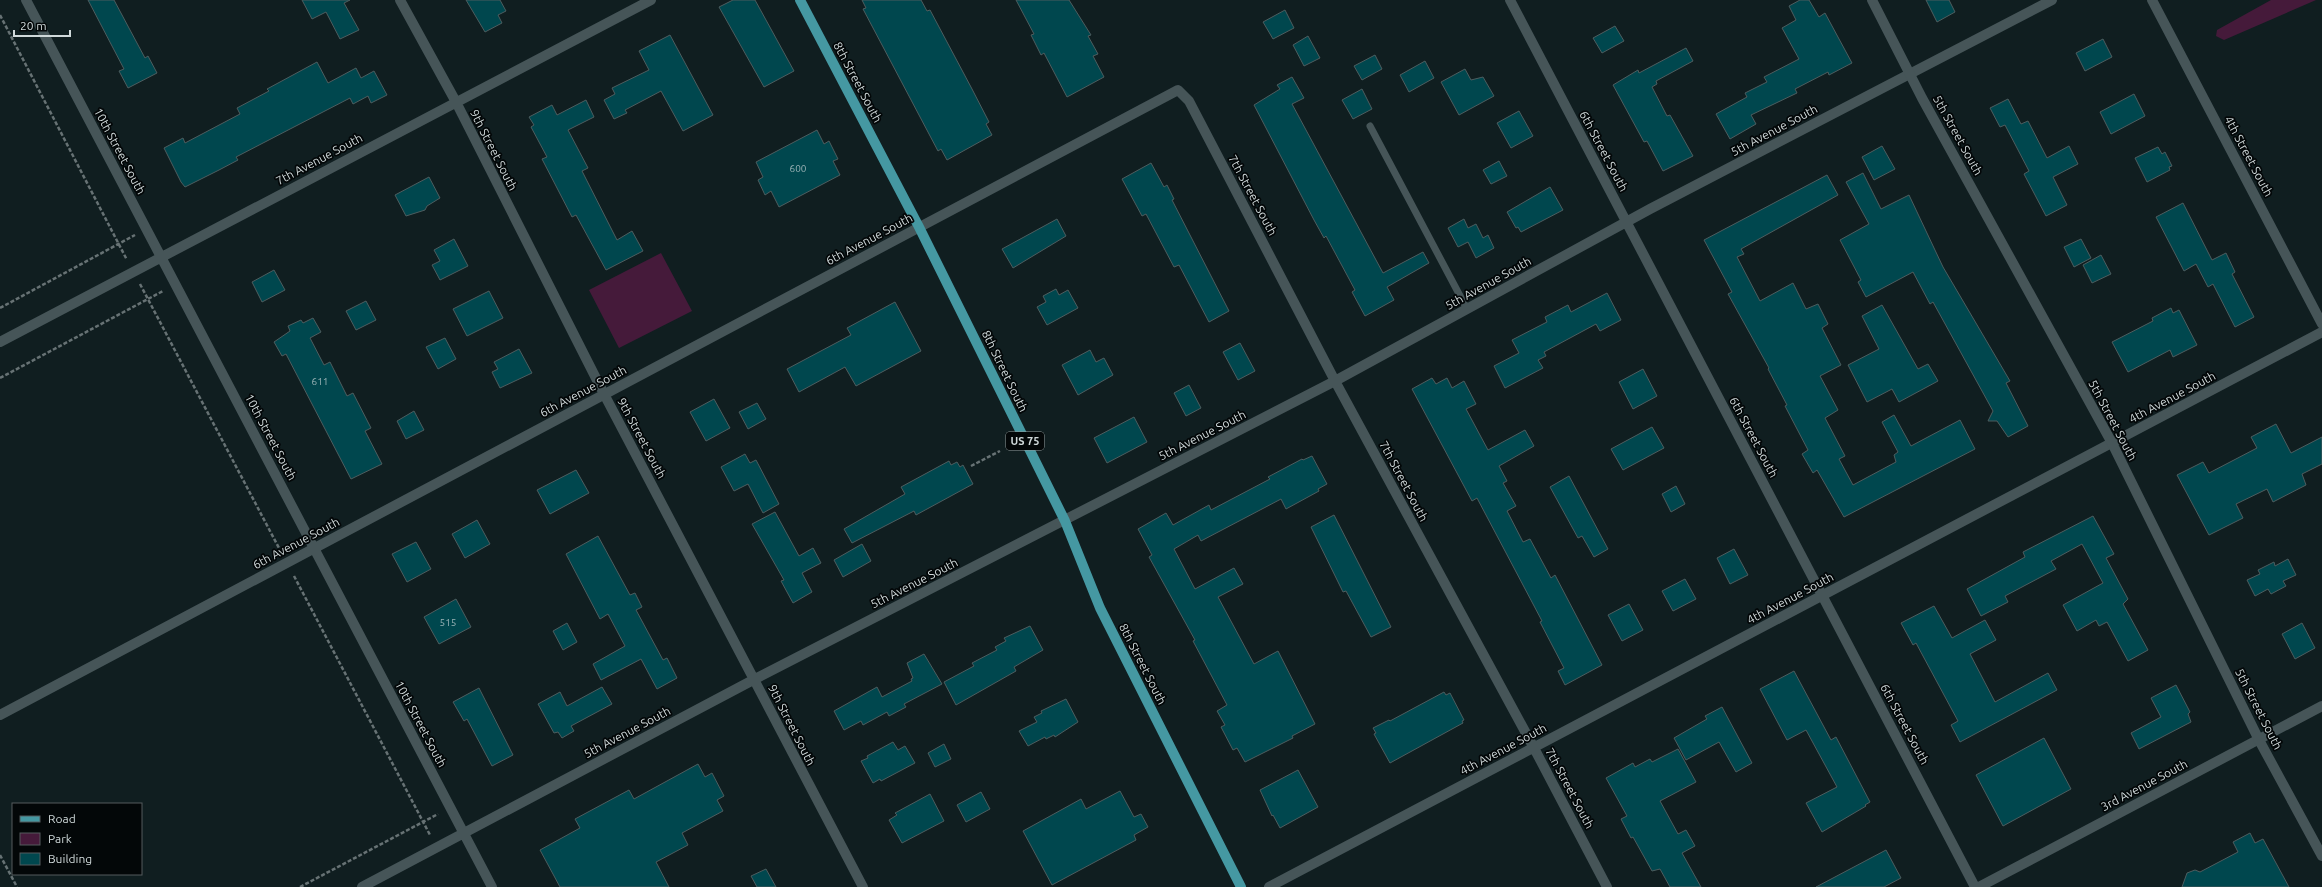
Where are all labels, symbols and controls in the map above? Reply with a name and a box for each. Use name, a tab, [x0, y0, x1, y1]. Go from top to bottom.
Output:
scale bar	[14, 12, 70, 38]
text: 20 m	[20, 19, 47, 32]
street label: 8th Street South	[831, 40, 885, 124]
street label: 5th Street South	[1931, 93, 1985, 177]
street label: 5th Avenue South	[1729, 102, 1819, 158]
street label: 10th Street South	[92, 106, 148, 196]
street label: 9th Street South	[468, 107, 520, 193]
street label: 6th Street South	[1577, 109, 1631, 193]
street label: 4th Street South	[2222, 114, 2276, 198]
street label: 7th Avenue South	[274, 131, 364, 187]
street label: 7th Street South	[1226, 153, 1280, 237]
house number: 600	[790, 163, 807, 174]
street label: 6th Avenue South	[824, 211, 914, 267]
street label: 5th Avenue South	[1443, 254, 1533, 312]
street label: 8th Street South	[980, 328, 1030, 414]
street label: 6th Avenue South	[538, 363, 628, 419]
street label: 4th Avenue South	[2127, 369, 2217, 425]
house number: 611	[312, 376, 328, 387]
street label: 5th Street South	[2086, 378, 2140, 462]
street label: 10th Street South	[243, 392, 299, 482]
street label: 6th Street South	[1727, 395, 1781, 479]
street label: 9th Street South	[615, 396, 669, 480]
street label: 5th Avenue South	[1156, 407, 1248, 463]
road number: US 75	[1006, 432, 1044, 450]
street label: 7th Street South	[1377, 439, 1431, 523]
street label: 6th Avenue South	[251, 515, 341, 571]
street label: 5th Avenue South	[868, 555, 960, 611]
street label: 4th Avenue South	[1745, 570, 1835, 626]
house number: 515	[440, 617, 456, 628]
street label: 8th Street South	[1117, 621, 1169, 707]
street label: 5th Street South	[2233, 666, 2285, 752]
street label: 10th Street South	[393, 679, 449, 769]
street label: 9th Street South	[766, 682, 818, 768]
street label: 6th Street South	[1878, 682, 1932, 766]
street label: 5th Avenue South	[582, 704, 672, 760]
street label: 4th Avenue South	[1458, 721, 1548, 777]
street label: 7th Street South	[1543, 746, 1597, 830]
street label: 3rd Avenue South	[2099, 757, 2189, 813]
legend	[12, 803, 142, 875]
text: Road	[48, 812, 76, 825]
text: Park	[48, 832, 72, 845]
text: Building	[48, 852, 92, 865]

